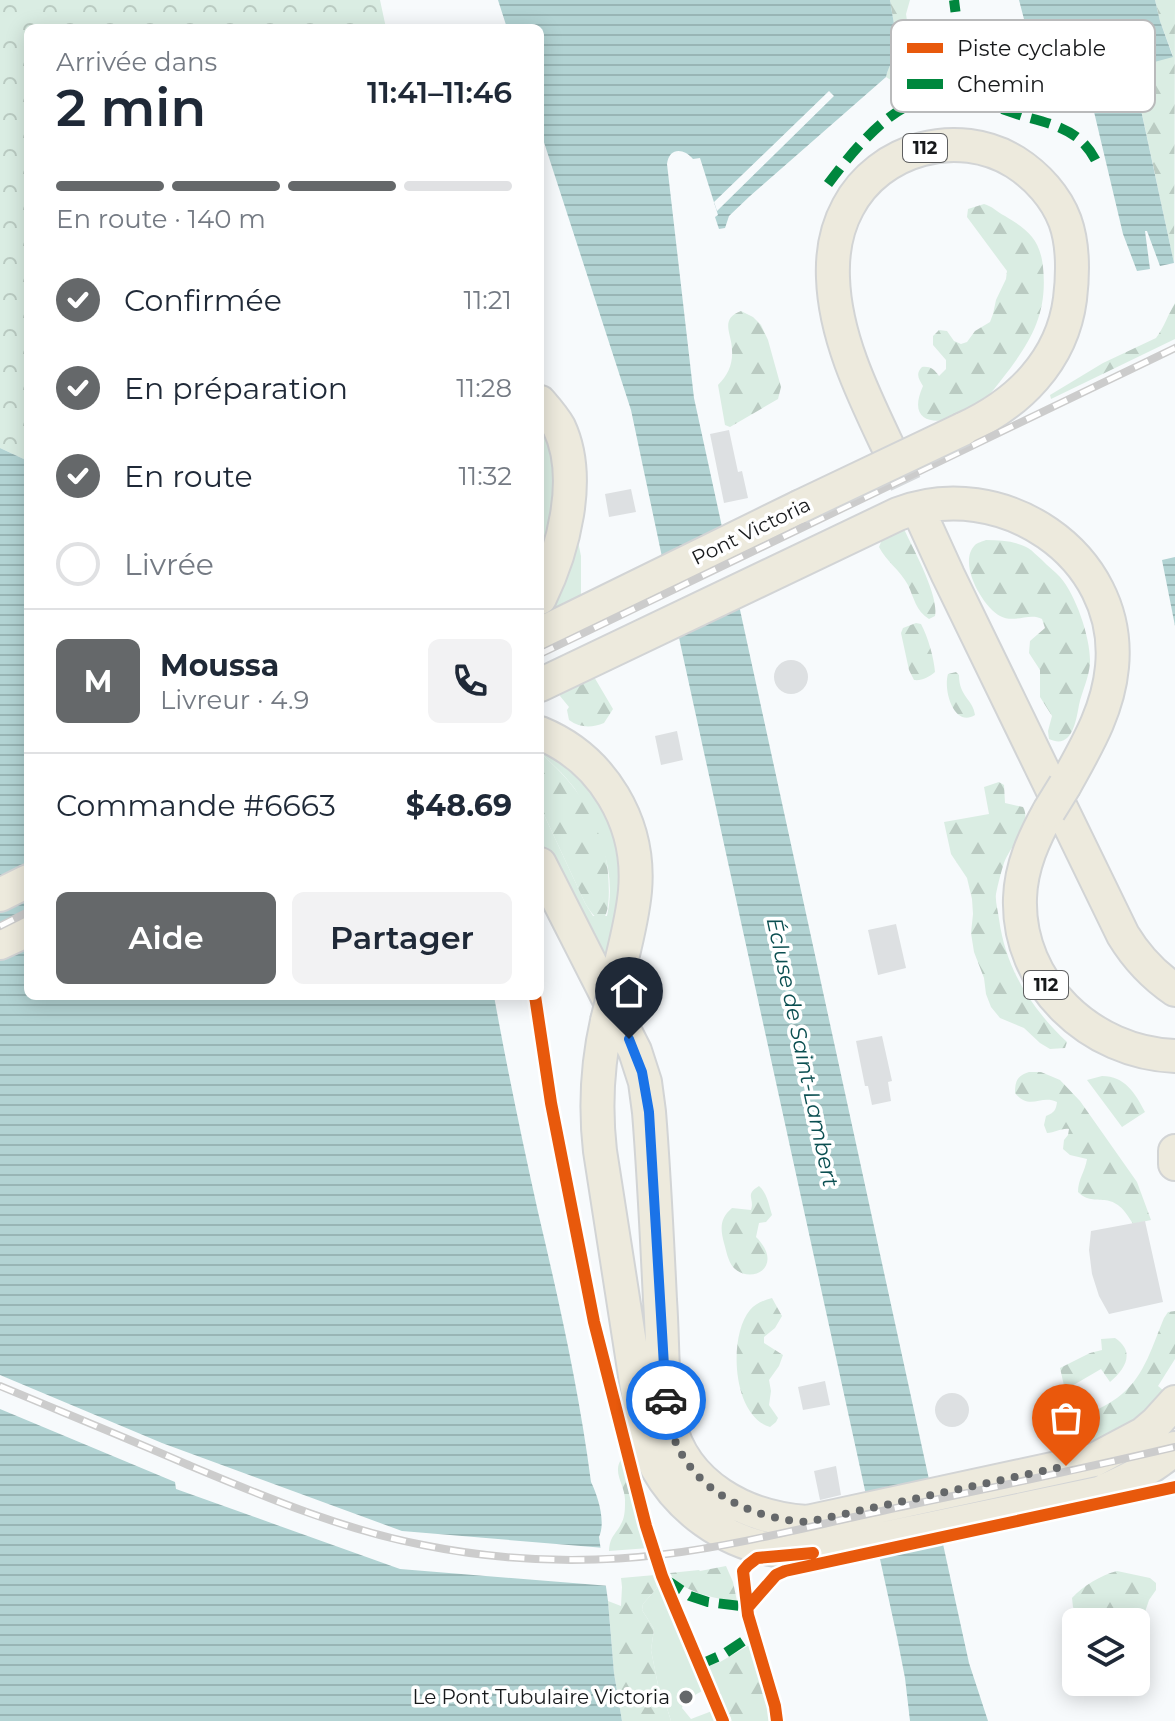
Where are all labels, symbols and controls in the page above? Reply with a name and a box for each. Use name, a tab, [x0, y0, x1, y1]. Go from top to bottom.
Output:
legend	[891, 20, 1155, 112]
text: Piste cyclable	[957, 35, 1106, 62]
text: Arrivée dans	[56, 46, 217, 78]
text: Chemin	[957, 71, 1045, 98]
text: 11:41–11:46	[367, 74, 512, 111]
text: 2 min	[56, 76, 206, 139]
road number: 112	[903, 134, 947, 162]
text: En route · 140 m	[56, 203, 266, 235]
icon: check	[56, 278, 100, 322]
text: Confirmée	[124, 282, 282, 319]
text: 11:21	[464, 284, 512, 316]
icon: check	[56, 366, 100, 410]
text: En préparation	[124, 370, 348, 407]
text: 11:28	[456, 372, 512, 404]
icon: check	[56, 454, 100, 498]
text: En route	[124, 458, 253, 495]
text: 11:32	[458, 460, 512, 492]
street label: Pont Victoria	[688, 492, 814, 570]
text: Livrée	[124, 546, 214, 583]
button: phone	[428, 639, 512, 723]
text: Moussa	[160, 647, 279, 684]
text: M	[84, 663, 112, 700]
text: Livreur · 4.9	[160, 684, 309, 716]
text: Commande #6663	[56, 787, 336, 824]
text: $48.69	[406, 787, 512, 824]
button: Aide	[56, 892, 276, 984]
button: Partager	[292, 892, 512, 984]
water label: Écluse de Saint-Lambert	[761, 915, 844, 1189]
pin	[595, 957, 663, 1039]
icon: home	[607, 969, 651, 1013]
road number: 112	[1024, 971, 1068, 999]
courier	[626, 1360, 706, 1440]
icon: car	[644, 1378, 688, 1422]
pin	[1032, 1384, 1100, 1466]
icon: bag	[1044, 1396, 1088, 1440]
map controls	[1062, 1608, 1150, 1696]
button: layers	[1062, 1608, 1150, 1696]
place label: Le Pont Tubulaire Victoria	[413, 1685, 670, 1709]
marker: Le Pont Tubulaire Victoria	[677, 1688, 695, 1706]

